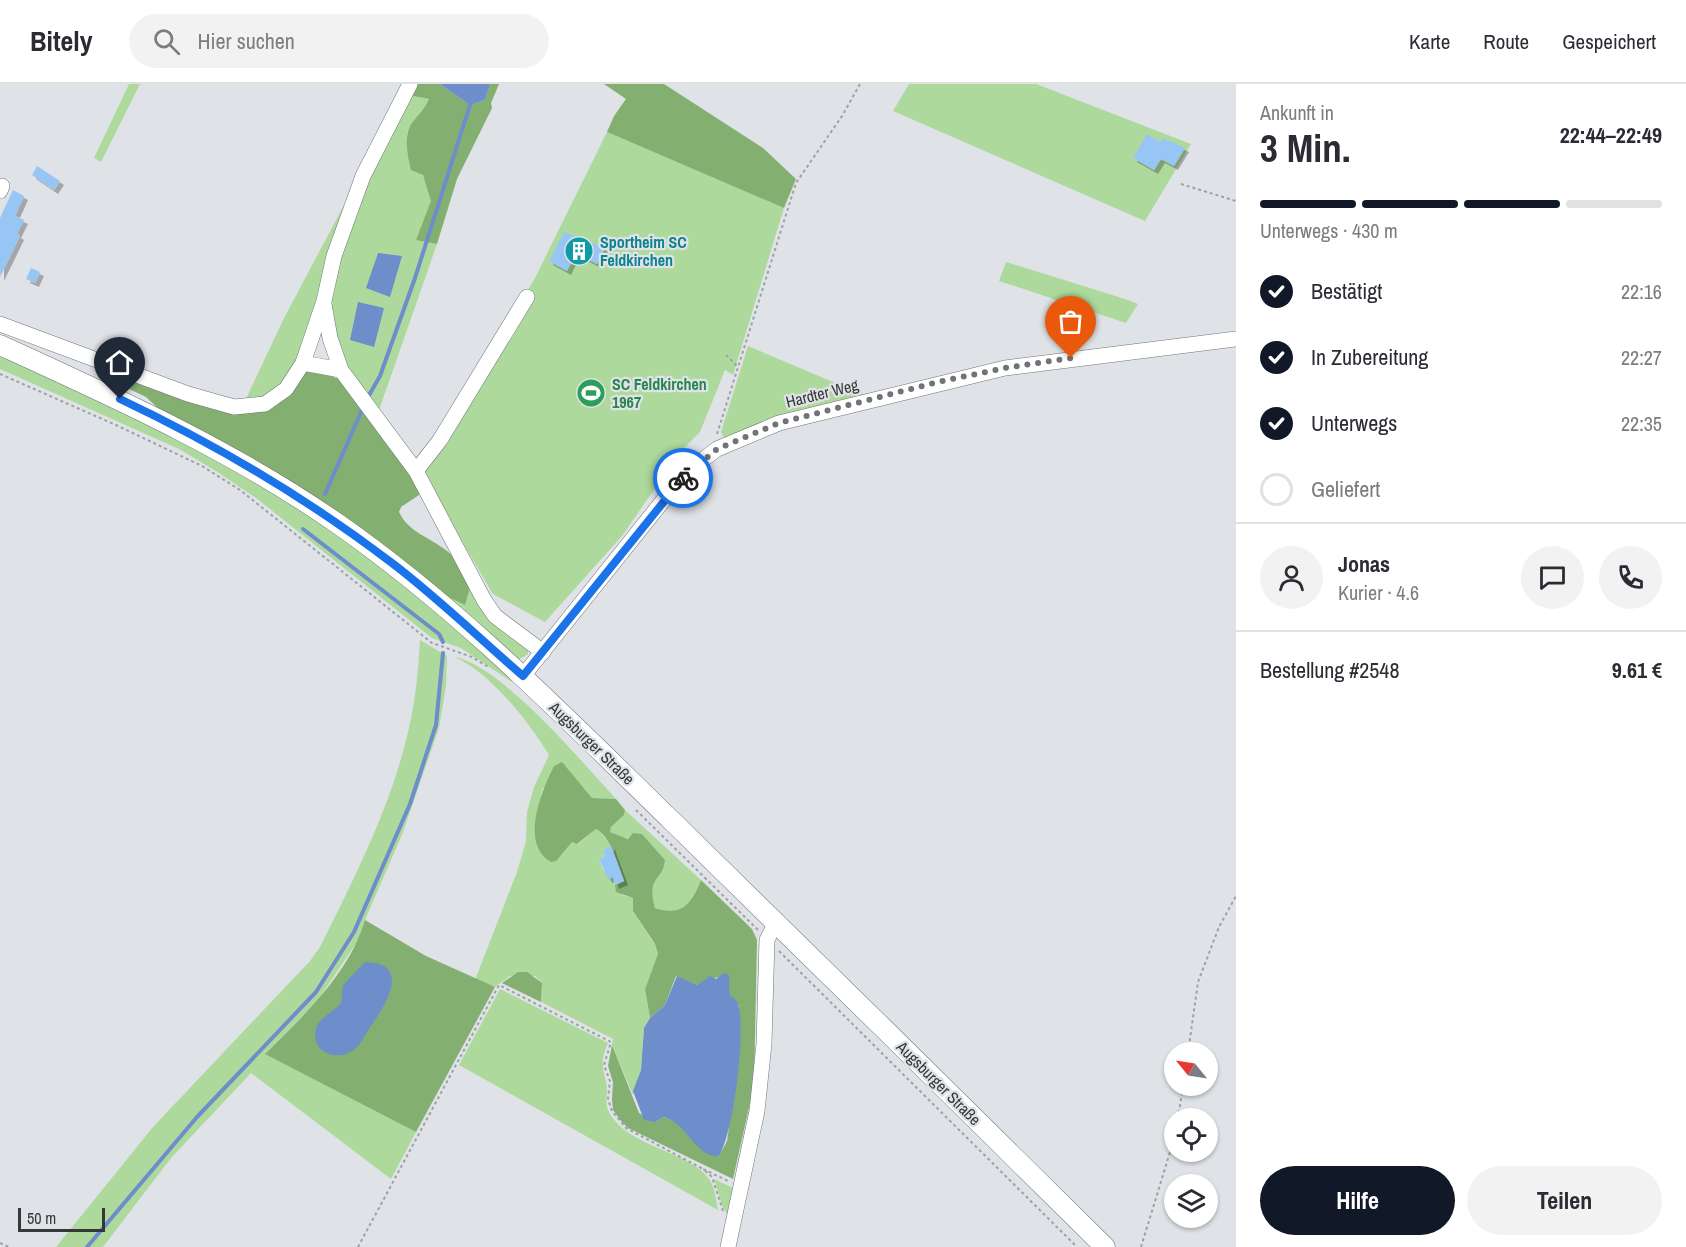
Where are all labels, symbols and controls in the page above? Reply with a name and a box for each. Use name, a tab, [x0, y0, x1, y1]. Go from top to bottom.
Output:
search box	[129, 14, 549, 68]
text: Bitely	[30, 22, 93, 60]
icon: search	[150, 25, 183, 58]
text: Hier suchen	[198, 26, 295, 56]
text: Karte	[1409, 27, 1450, 56]
text: Route	[1483, 27, 1529, 56]
text: Gespeichert	[1562, 27, 1656, 56]
text: Ankunft in	[1260, 99, 1334, 126]
text: 22:44–22:49	[1560, 120, 1662, 150]
text: 3 Min.	[1260, 122, 1351, 174]
text: Unterwegs · 430 m	[1260, 217, 1398, 244]
place label: Sportheim SC Feldkirchen	[600, 231, 687, 271]
building icon: Sportheim SC Feldkirchen	[563, 235, 595, 267]
icon: check	[1260, 275, 1293, 308]
text: Bestätigt	[1311, 276, 1382, 306]
text: 22:16	[1621, 278, 1662, 305]
pin	[1045, 296, 1096, 358]
icon: bag	[1054, 305, 1087, 338]
pin	[94, 337, 145, 399]
icon: check	[1260, 341, 1293, 374]
text: In Zubereitung	[1311, 342, 1428, 372]
text: 22:27	[1621, 344, 1662, 371]
icon: home	[103, 346, 136, 379]
place label: SC Feldkirchen 1967	[612, 373, 707, 413]
street label: Hardter Weg	[783, 373, 861, 413]
sports icon: SC Feldkirchen 1967	[575, 377, 607, 409]
icon: check	[1260, 407, 1293, 440]
text: Unterwegs	[1311, 408, 1397, 438]
text: 22:35	[1621, 410, 1662, 437]
courier	[653, 448, 713, 508]
icon: bike	[667, 462, 700, 495]
text: Geliefert	[1311, 474, 1380, 504]
button: person	[1260, 546, 1323, 609]
button: chat	[1521, 546, 1584, 609]
button: phone	[1599, 546, 1662, 609]
text: Jonas	[1338, 549, 1390, 579]
text: Kurier · 4.6	[1338, 579, 1419, 606]
text: Bestellung #2548	[1260, 655, 1399, 685]
text: 9.61 €	[1612, 655, 1662, 685]
street label: Augsburger Straße	[544, 696, 640, 789]
street label: Augsburger Straße	[891, 1035, 986, 1130]
north arrow	[1164, 1042, 1218, 1096]
map controls	[1164, 1042, 1218, 1228]
button: locate	[1164, 1108, 1218, 1162]
button: Hilfe	[1260, 1166, 1455, 1235]
button: Teilen	[1467, 1166, 1662, 1235]
button: layers	[1164, 1174, 1218, 1228]
scale bar	[18, 1205, 105, 1232]
text: 50 m	[27, 1207, 56, 1229]

